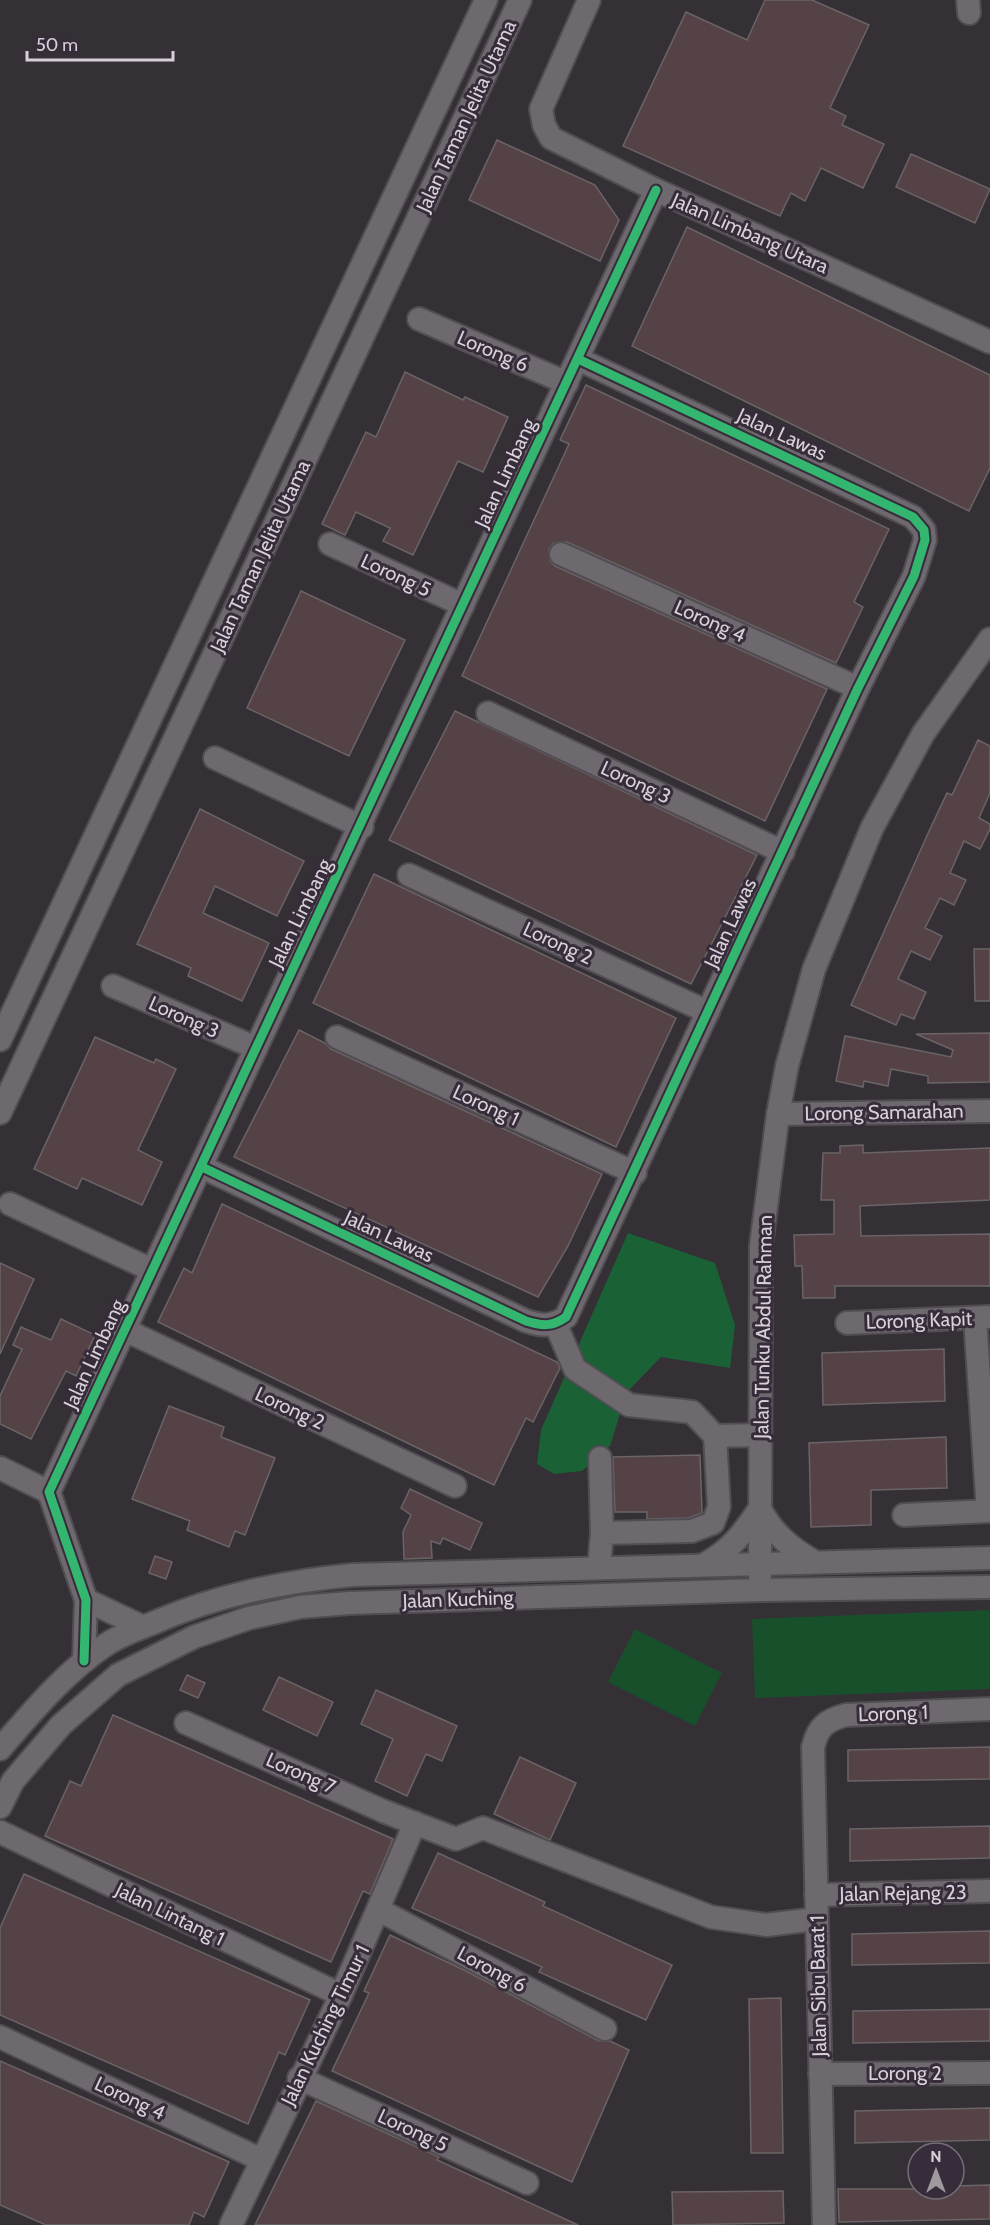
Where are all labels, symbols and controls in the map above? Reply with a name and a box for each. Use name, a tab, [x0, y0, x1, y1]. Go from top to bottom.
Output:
street label: Jalan Taman Jelita Utama	[411, 16, 521, 217]
scale bar	[27, 24, 172, 62]
text: 50 m	[36, 34, 78, 56]
street label: Jalan Limbang Utara	[667, 187, 832, 279]
street label: Lorong 6	[454, 325, 532, 377]
street label: Jalan Lawas	[732, 402, 831, 465]
street label: Jalan Limbang	[469, 413, 541, 533]
street label: Jalan Taman Jelita Utama	[205, 456, 315, 657]
street label: Lorong 5	[357, 548, 435, 602]
street label: Lorong 4	[671, 595, 750, 647]
street label: Lorong 3	[597, 755, 675, 809]
street label: Jalan Limbang	[263, 854, 337, 972]
street label: Jalan Lawas	[698, 874, 761, 973]
street label: Lorong 2	[519, 916, 597, 970]
street label: Lorong 3	[145, 991, 223, 1043]
street label: Lorong 1	[449, 1079, 523, 1131]
street label: Lorong Samarahan	[804, 1099, 964, 1125]
street label: Jalan Lawas	[339, 1204, 438, 1267]
street label: Jalan Tunku Abdul Rahman	[749, 1215, 777, 1440]
street label: Jalan Limbang	[58, 1294, 130, 1414]
street label: Lorong Kapit	[865, 1306, 973, 1334]
street label: Lorong 2	[251, 1381, 329, 1435]
street label: Jalan Kuching	[401, 1585, 515, 1613]
street label: Lorong 1	[858, 1700, 928, 1726]
street label: Lorong 7	[263, 1747, 339, 1799]
street label: Jalan Lintang 1	[111, 1877, 228, 1951]
street label: Jalan Rejang 23	[838, 1880, 967, 1906]
street label: Jalan Sibu Barat 1	[805, 1915, 831, 2058]
street label: Jalan Kuching Timur 1	[275, 1941, 374, 2110]
street label: Lorong 6	[453, 1941, 531, 1997]
street label: Lorong 2	[868, 2061, 942, 2085]
street label: Lorong 4	[91, 2071, 169, 2125]
street label: Lorong 5	[374, 2103, 452, 2157]
north arrow	[906, 2141, 966, 2201]
text: N	[930, 2147, 942, 2166]

